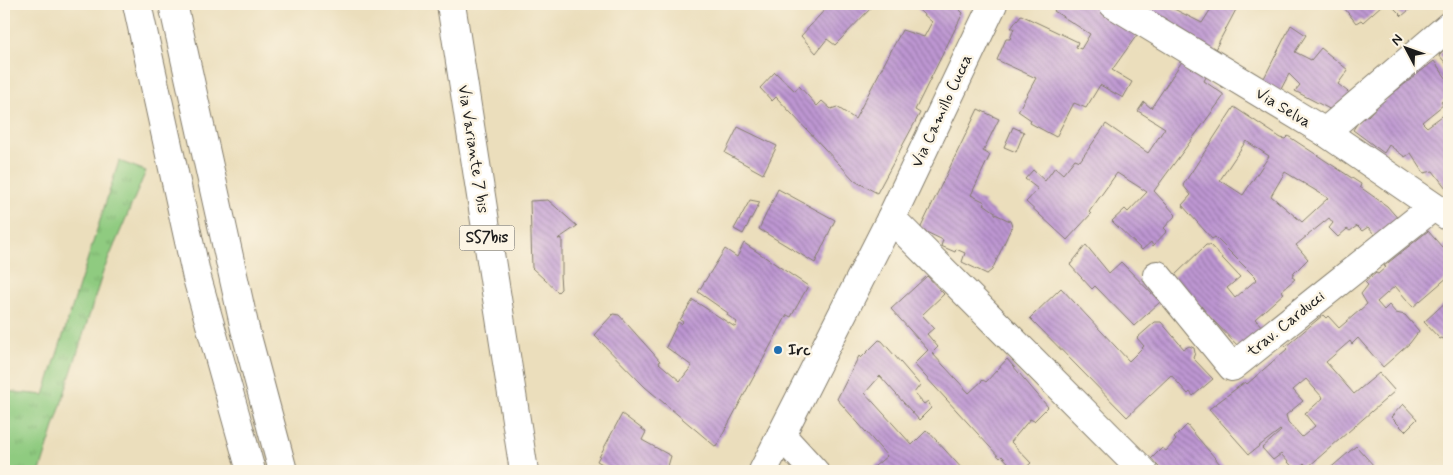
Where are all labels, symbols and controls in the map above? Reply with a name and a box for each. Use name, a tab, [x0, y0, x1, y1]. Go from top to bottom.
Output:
north arrow	[1380, 22, 1430, 72]
text: N	[1387, 31, 1407, 50]
street label: Via Camillo Cucca	[907, 51, 977, 171]
street label: Via Variante 7 bis	[452, 83, 494, 215]
street label: Via Selva	[1251, 83, 1315, 133]
road number: SS7bis	[460, 226, 514, 250]
street label: trav. Carducci	[1242, 286, 1330, 362]
place label: Irc	[788, 340, 811, 361]
marker: Irc	[772, 344, 784, 356]

